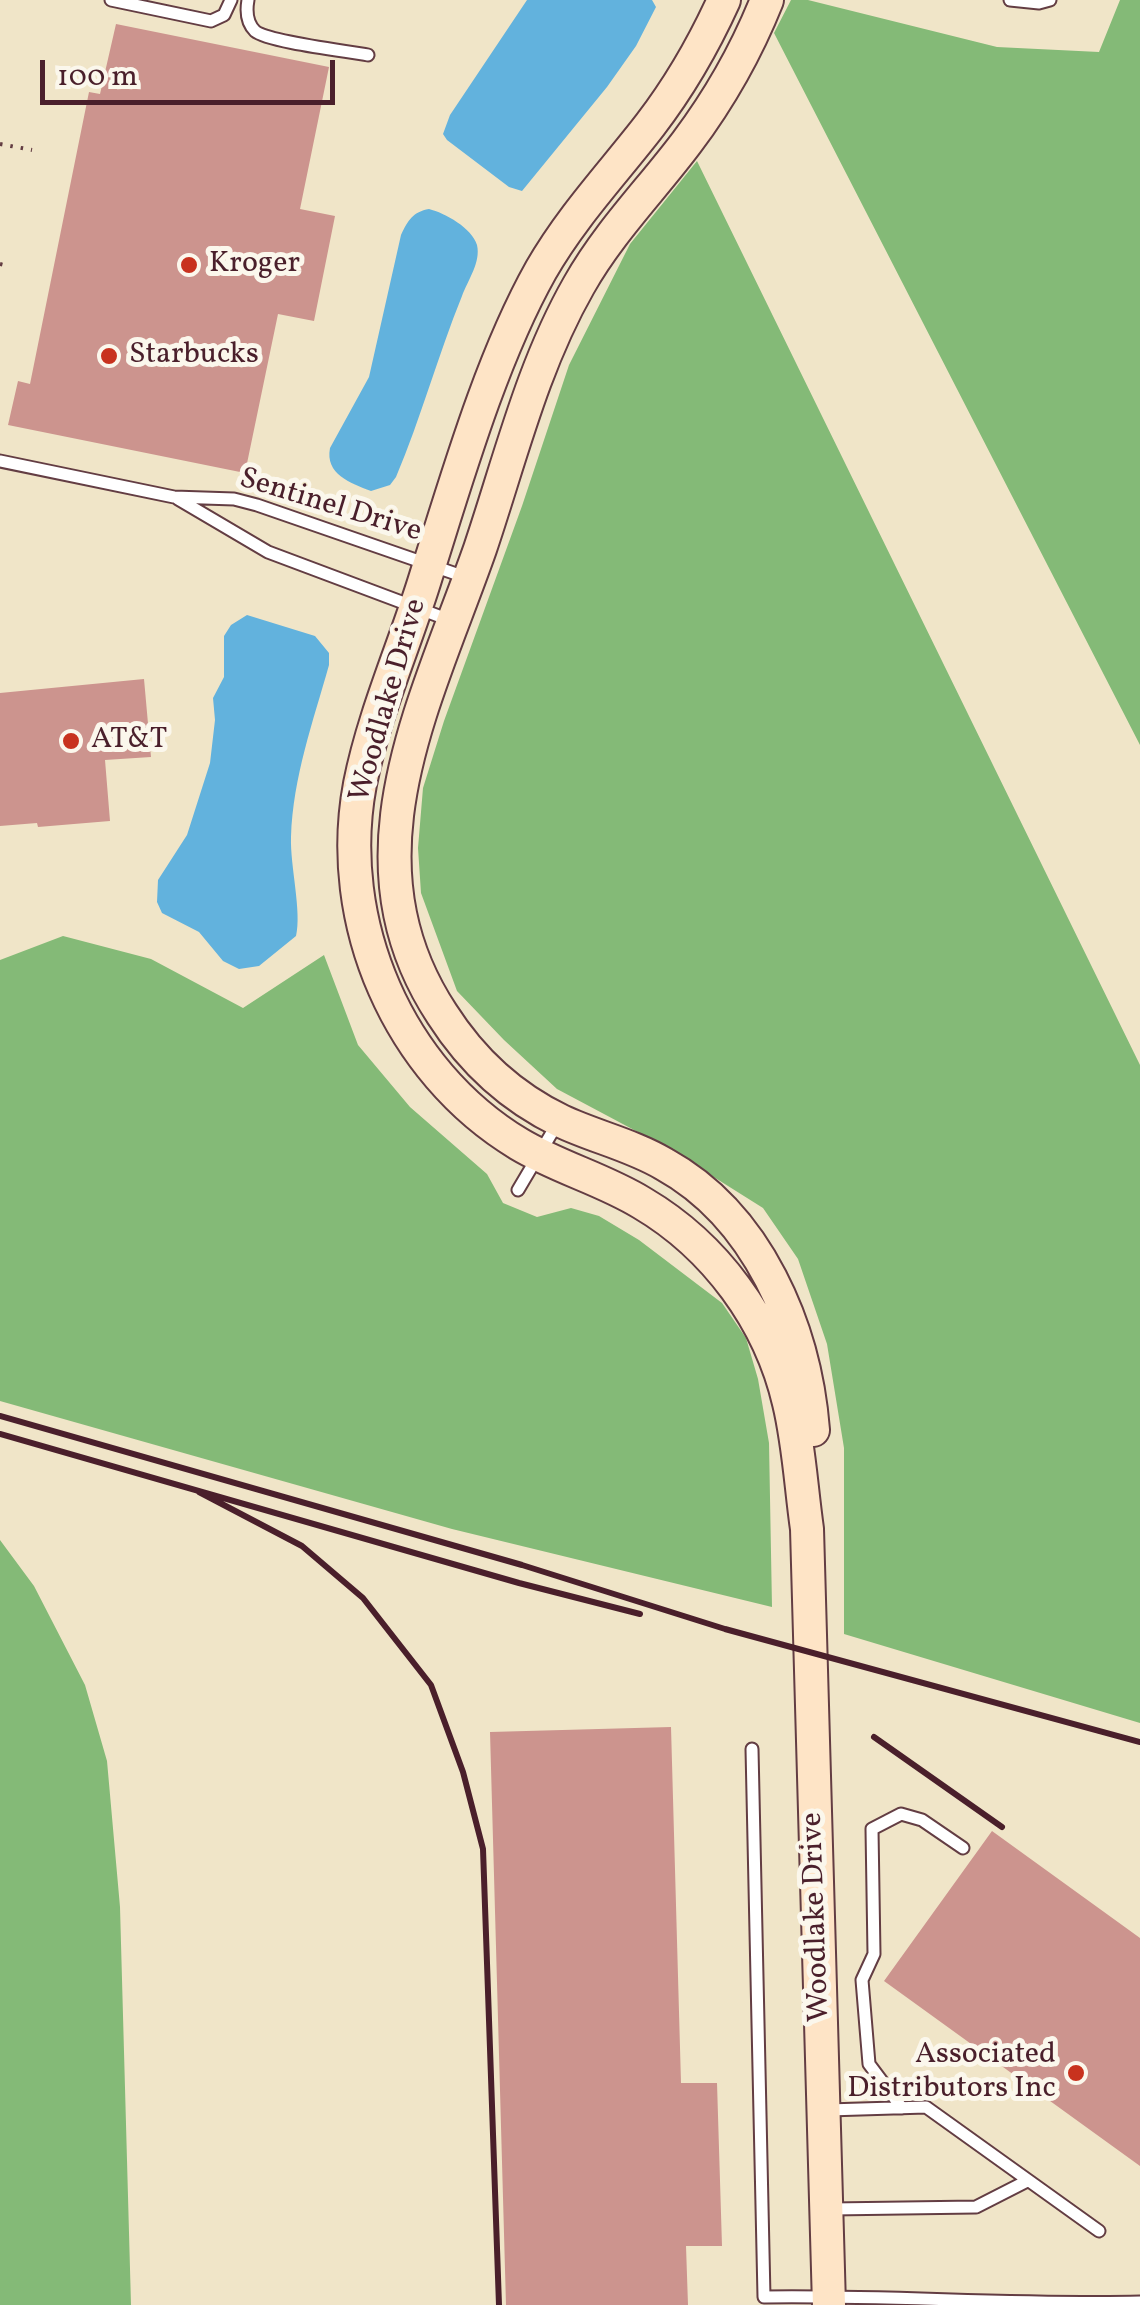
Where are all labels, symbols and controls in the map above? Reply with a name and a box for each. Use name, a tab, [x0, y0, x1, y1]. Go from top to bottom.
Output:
scale bar	[45, 40, 340, 102]
text: 100 m	[57, 56, 138, 98]
place label: Kroger	[209, 247, 300, 283]
marker: Kroger	[178, 254, 200, 276]
place label: Starbucks	[129, 338, 259, 374]
marker: Starbucks	[98, 345, 120, 367]
street label: Sentinel Drive	[235, 462, 425, 552]
street label: Woodlake Drive	[344, 595, 436, 807]
place label: AT&T	[91, 723, 167, 759]
marker: AT&T	[60, 730, 82, 752]
street label: Woodlake Drive	[796, 1812, 840, 2022]
place label: Associated Distributors Inc	[847, 2038, 1056, 2108]
marker: Associated Distributors Inc	[1065, 2062, 1087, 2084]

